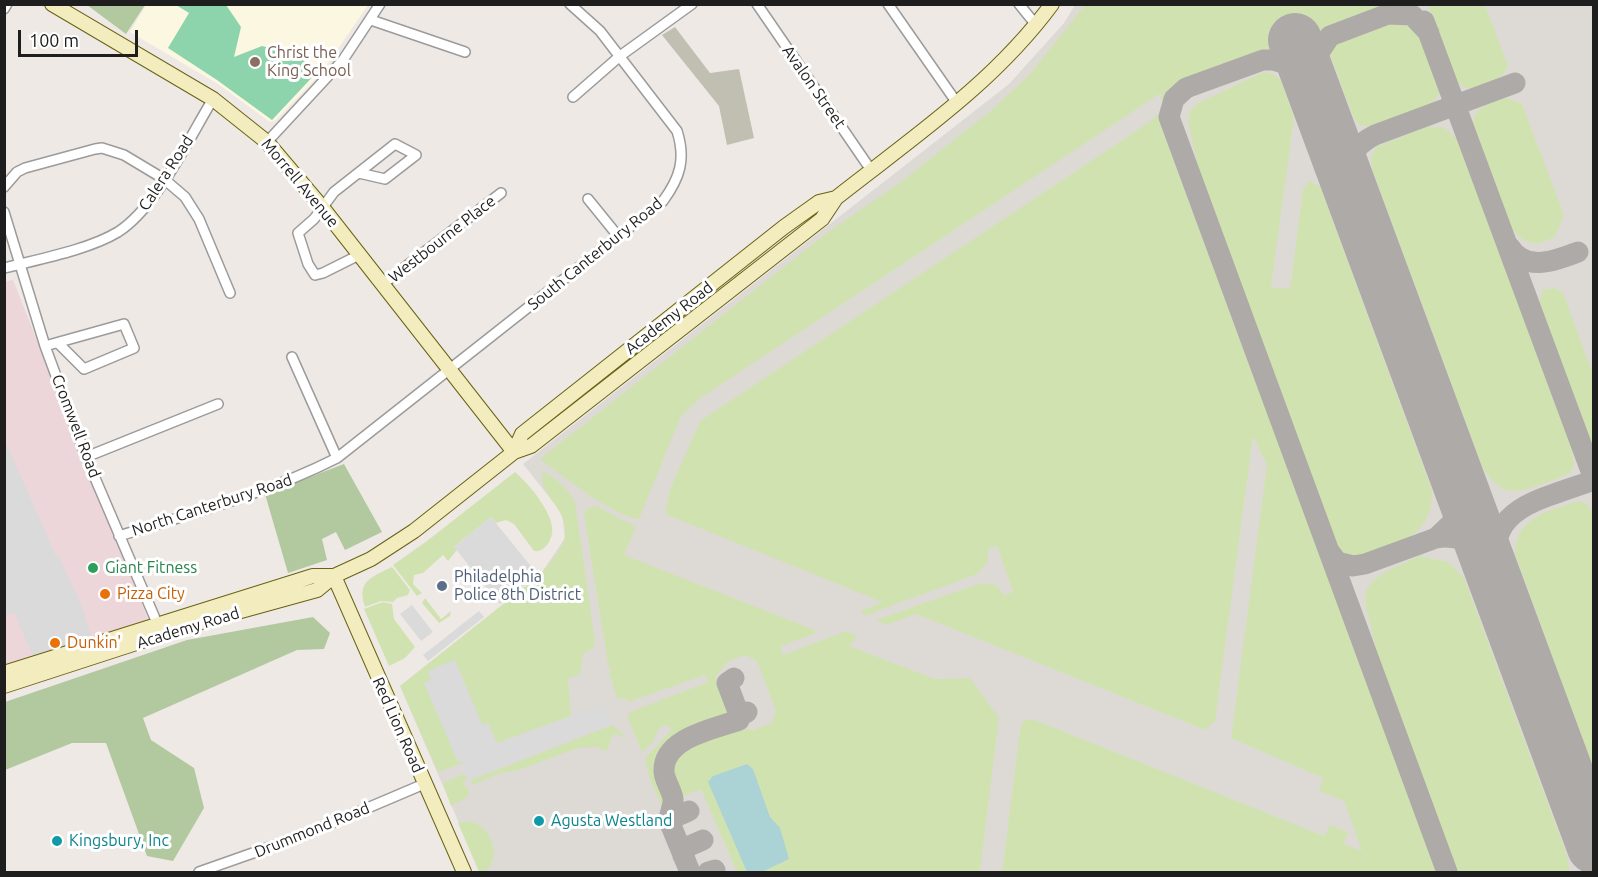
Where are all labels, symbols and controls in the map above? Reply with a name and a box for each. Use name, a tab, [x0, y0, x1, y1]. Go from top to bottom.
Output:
scale bar	[21, 18, 141, 56]
text: 100 m	[29, 30, 79, 50]
street label: Avalon Street	[778, 42, 850, 132]
place label: Christ the King School	[267, 43, 351, 81]
marker: Christ the King School	[248, 55, 262, 69]
street label: Calera Road	[135, 132, 197, 214]
street label: Morrell Avenue	[257, 135, 343, 231]
street label: Westbourne Place	[385, 191, 499, 287]
street label: South Canterbury Road	[524, 194, 666, 314]
street label: Academy Road	[621, 278, 717, 358]
street label: Cromwell Road	[47, 372, 105, 480]
street label: North Canterbury Road	[129, 470, 295, 540]
place label: Giant Fitness	[105, 558, 197, 578]
marker: Giant Fitness	[86, 561, 100, 575]
place label: Philadelphia Police 8th District	[454, 567, 581, 605]
marker: Philadelphia Police 8th District	[435, 579, 449, 593]
place label: Pizza City	[117, 584, 185, 604]
marker: Pizza City	[98, 587, 112, 601]
street label: Academy Road	[134, 603, 242, 653]
place label: Dunkin'	[67, 633, 121, 653]
marker: Dunkin'	[48, 636, 62, 650]
street label: Red Lion Road	[368, 674, 428, 776]
street label: Drummond Road	[252, 798, 372, 862]
place label: Agusta Westland	[551, 811, 672, 831]
marker: Agusta Westland	[532, 814, 546, 828]
place label: Kingsbury, Inc	[69, 831, 169, 851]
marker: Kingsbury, Inc	[50, 834, 64, 848]

